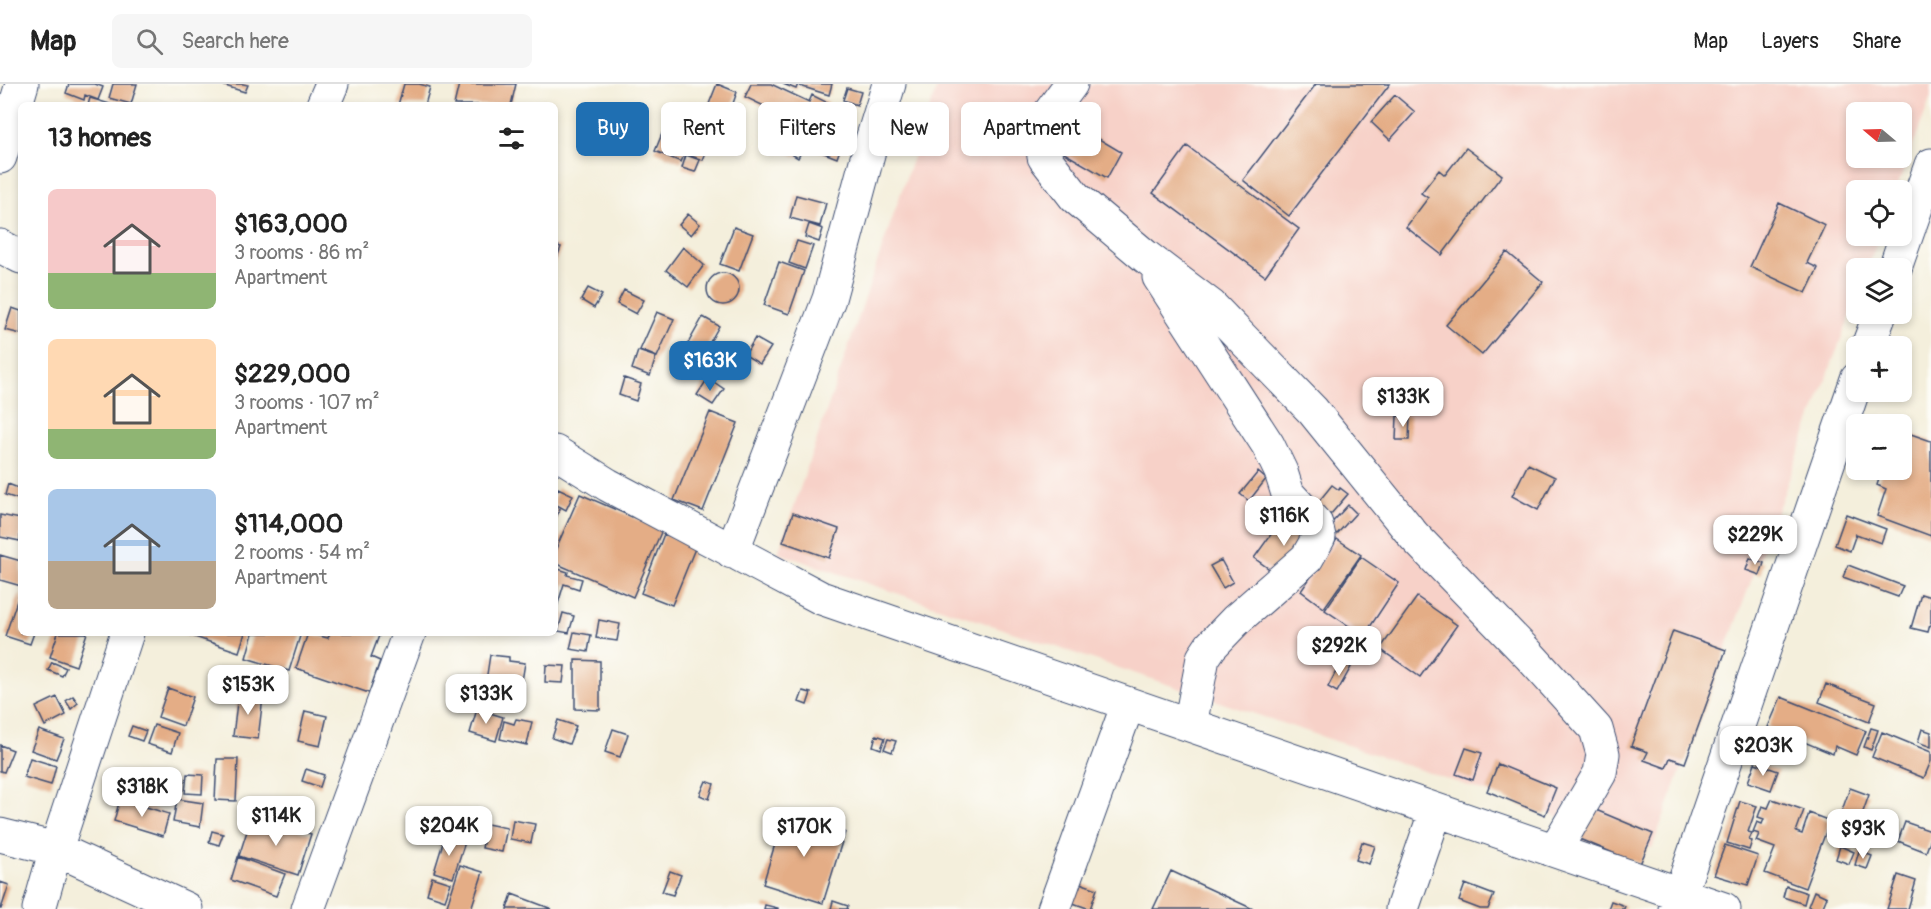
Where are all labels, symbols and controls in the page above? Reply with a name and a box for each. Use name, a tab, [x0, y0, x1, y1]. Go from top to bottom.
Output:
search box	[112, 14, 532, 68]
text: Map	[30, 24, 76, 59]
icon: search	[133, 25, 166, 58]
text: Search here	[181, 27, 289, 55]
text: Map	[1693, 28, 1728, 55]
text: Layers	[1761, 28, 1819, 55]
text: Share	[1852, 28, 1901, 55]
chip: Buy	[576, 102, 649, 156]
chip: Rent	[661, 102, 746, 156]
chip: Filters	[758, 102, 857, 156]
chip: New	[869, 102, 949, 156]
chip: Apartment	[961, 102, 1101, 156]
north arrow	[1846, 102, 1912, 168]
map controls	[1846, 102, 1912, 480]
text: 13 homes	[48, 122, 151, 154]
icon: filters	[495, 122, 528, 155]
button: locate	[1846, 180, 1912, 246]
text: $163,000	[234, 208, 348, 240]
icon: home	[96, 213, 168, 285]
text: 3 rooms · 86 m²	[234, 240, 369, 265]
button: layers	[1846, 258, 1912, 324]
text: Apartment	[234, 265, 327, 290]
button: +	[1846, 336, 1912, 402]
pin: $163K	[668, 341, 752, 392]
text: $163K	[683, 348, 737, 373]
text: $229,000	[234, 358, 350, 390]
icon: home	[96, 363, 168, 435]
pin: $133K	[1361, 377, 1445, 428]
text: $133K	[1376, 384, 1430, 409]
text: 3 rooms · 107 m²	[234, 390, 380, 415]
button: −	[1846, 414, 1912, 480]
text: Apartment	[234, 415, 327, 440]
pin: $116K	[1242, 496, 1326, 547]
text: $116K	[1259, 503, 1309, 528]
text: $114,000	[234, 508, 343, 540]
icon: home	[96, 513, 168, 585]
pin: $229K	[1713, 515, 1797, 566]
text: $229K	[1727, 522, 1783, 547]
text: 2 rooms · 54 m²	[234, 540, 370, 565]
text: Apartment	[234, 565, 327, 590]
pin: $292K	[1297, 626, 1381, 677]
text: $292K	[1311, 633, 1367, 658]
pin: $153K	[206, 665, 290, 716]
text: $153K	[222, 672, 274, 697]
pin: $133K	[444, 674, 528, 725]
text: $133K	[459, 681, 513, 706]
pin: $203K	[1721, 726, 1805, 777]
text: $203K	[1734, 733, 1792, 758]
pin: $318K	[100, 767, 184, 818]
text: $318K	[116, 774, 168, 799]
pin: $114K	[234, 796, 318, 847]
text: $114K	[251, 803, 301, 828]
pin: $204K	[407, 806, 491, 857]
pin: $170K	[762, 807, 846, 858]
pin: $93K	[1827, 809, 1899, 860]
text: $204K	[419, 813, 479, 838]
text: $170K	[777, 814, 831, 839]
text: $93K	[1841, 816, 1885, 841]

